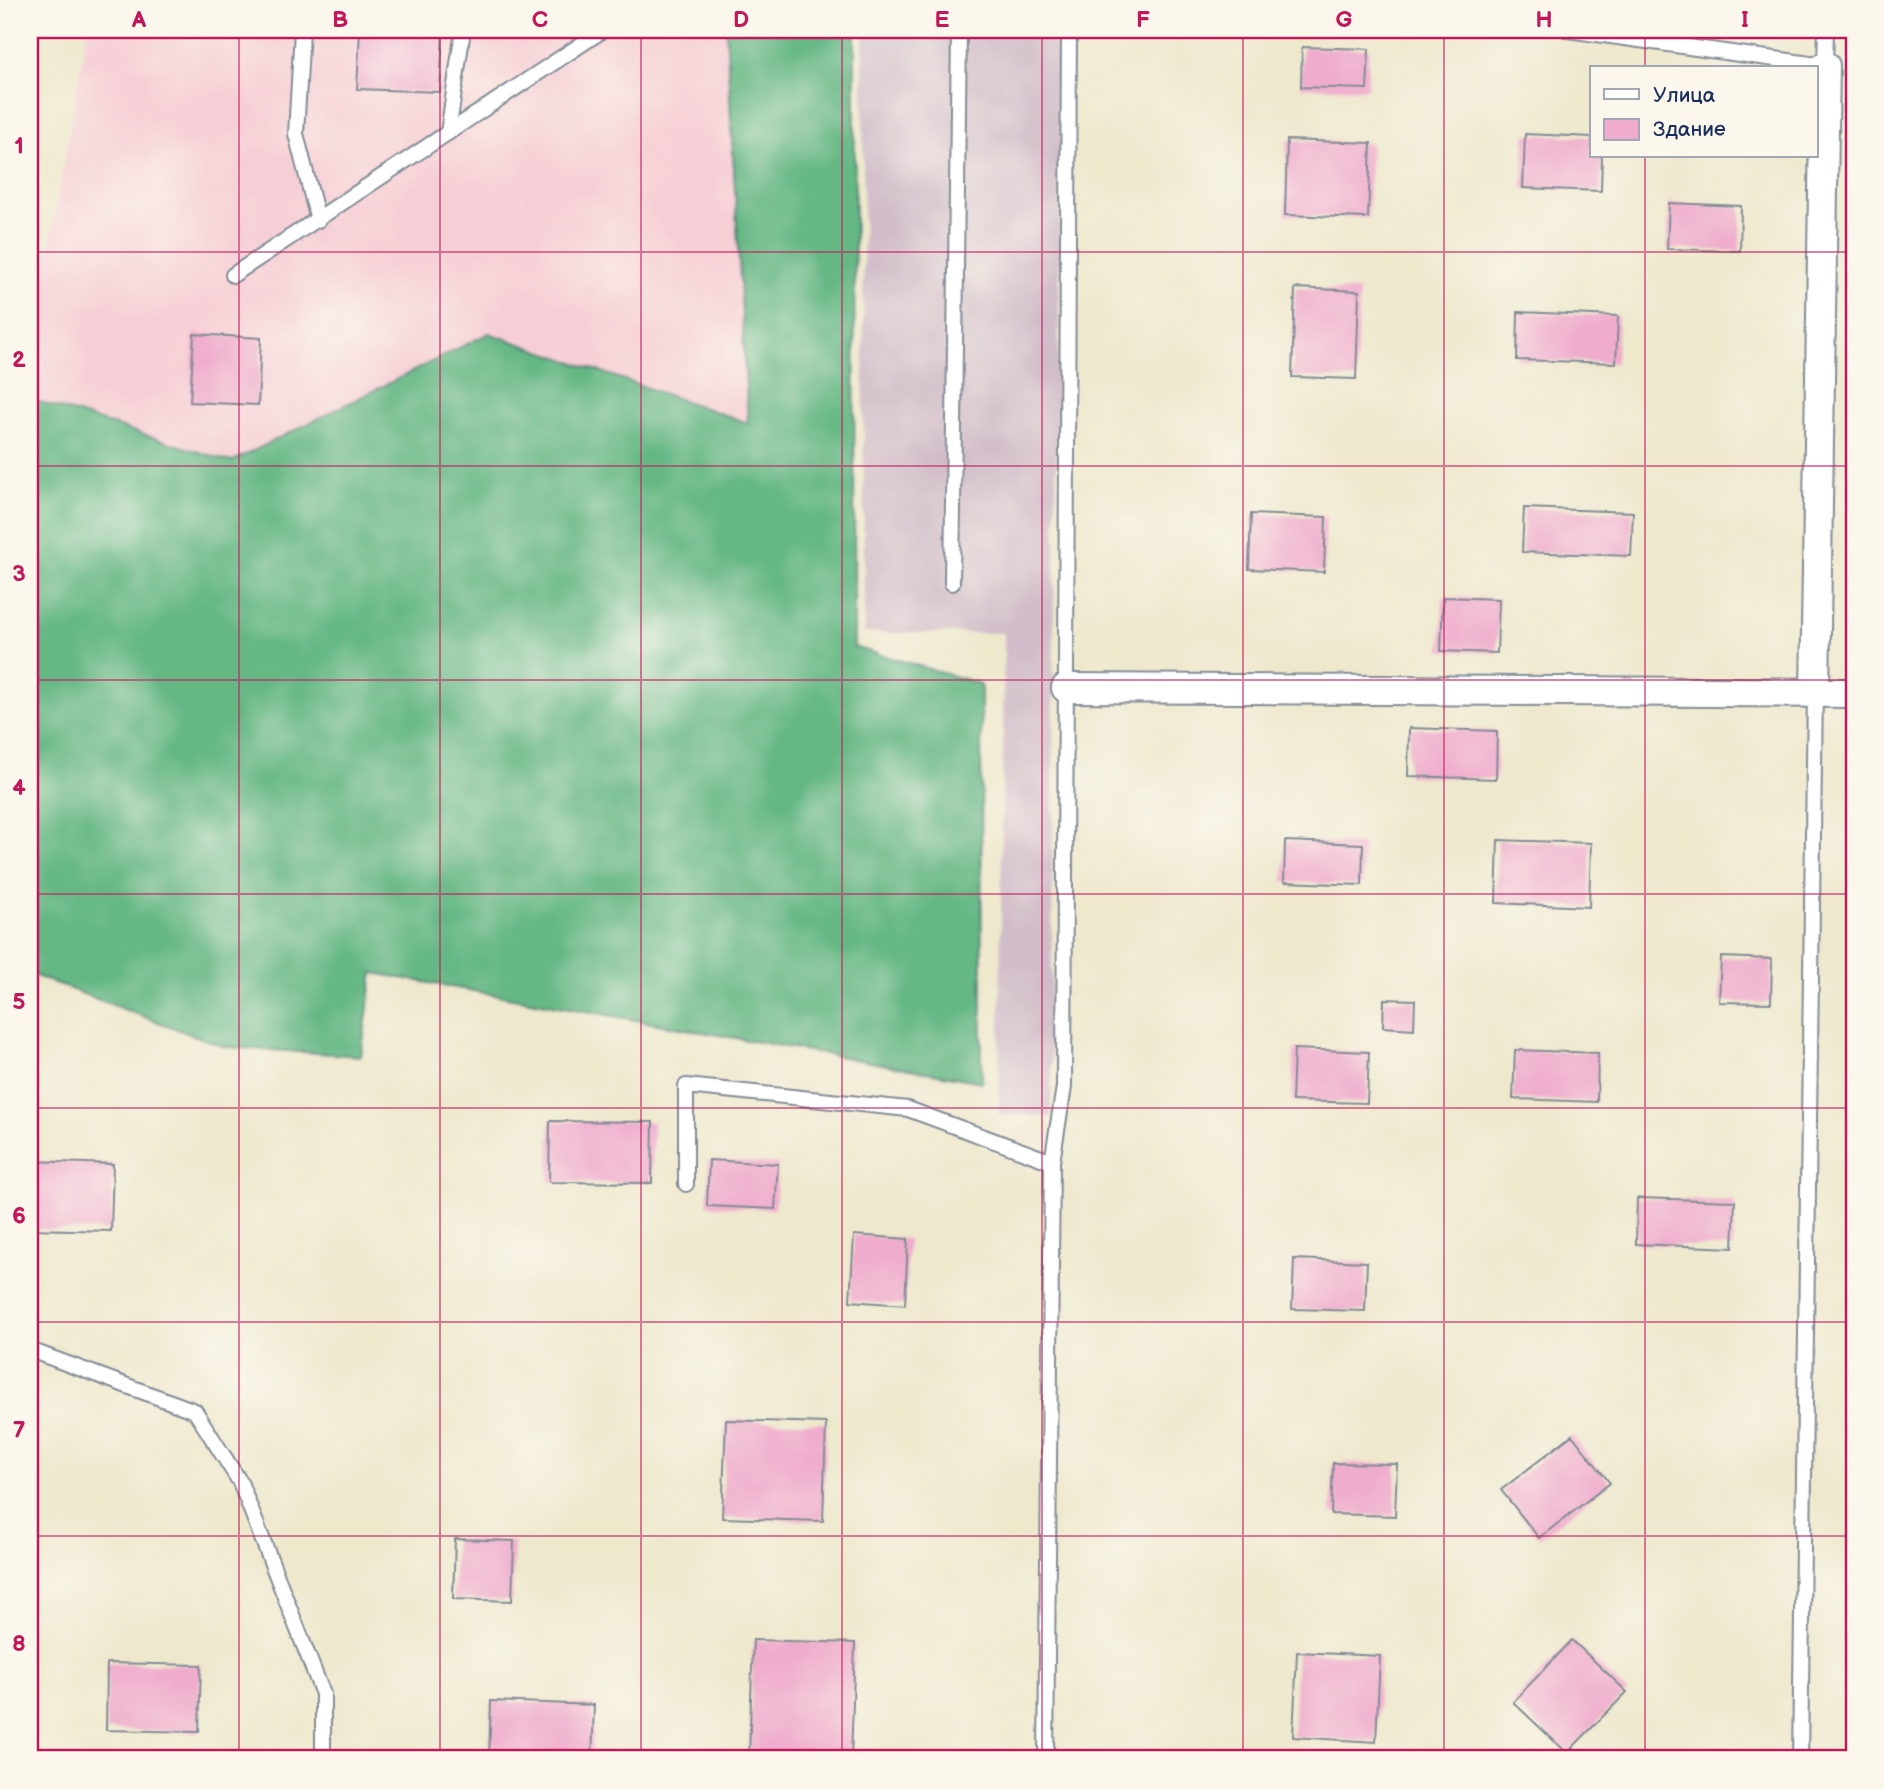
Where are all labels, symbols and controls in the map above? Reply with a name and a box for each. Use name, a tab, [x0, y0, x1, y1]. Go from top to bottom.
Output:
text: A	[131, 6, 147, 34]
text: B	[332, 6, 348, 34]
text: C	[532, 6, 548, 34]
text: D	[733, 6, 749, 34]
text: E	[935, 6, 950, 34]
text: F	[1136, 6, 1150, 34]
text: G	[1336, 6, 1353, 34]
text: H	[1535, 6, 1553, 34]
text: I	[1741, 6, 1749, 34]
legend	[1590, 66, 1818, 158]
text: Улица	[1653, 83, 1716, 108]
text: Здание	[1653, 117, 1726, 142]
text: 1	[14, 132, 24, 160]
text: 2	[12, 346, 26, 374]
text: 3	[12, 560, 26, 588]
text: 4	[12, 774, 26, 802]
text: 5	[12, 988, 26, 1016]
text: 6	[12, 1202, 26, 1230]
text: 7	[13, 1416, 26, 1444]
text: 8	[12, 1630, 26, 1658]

